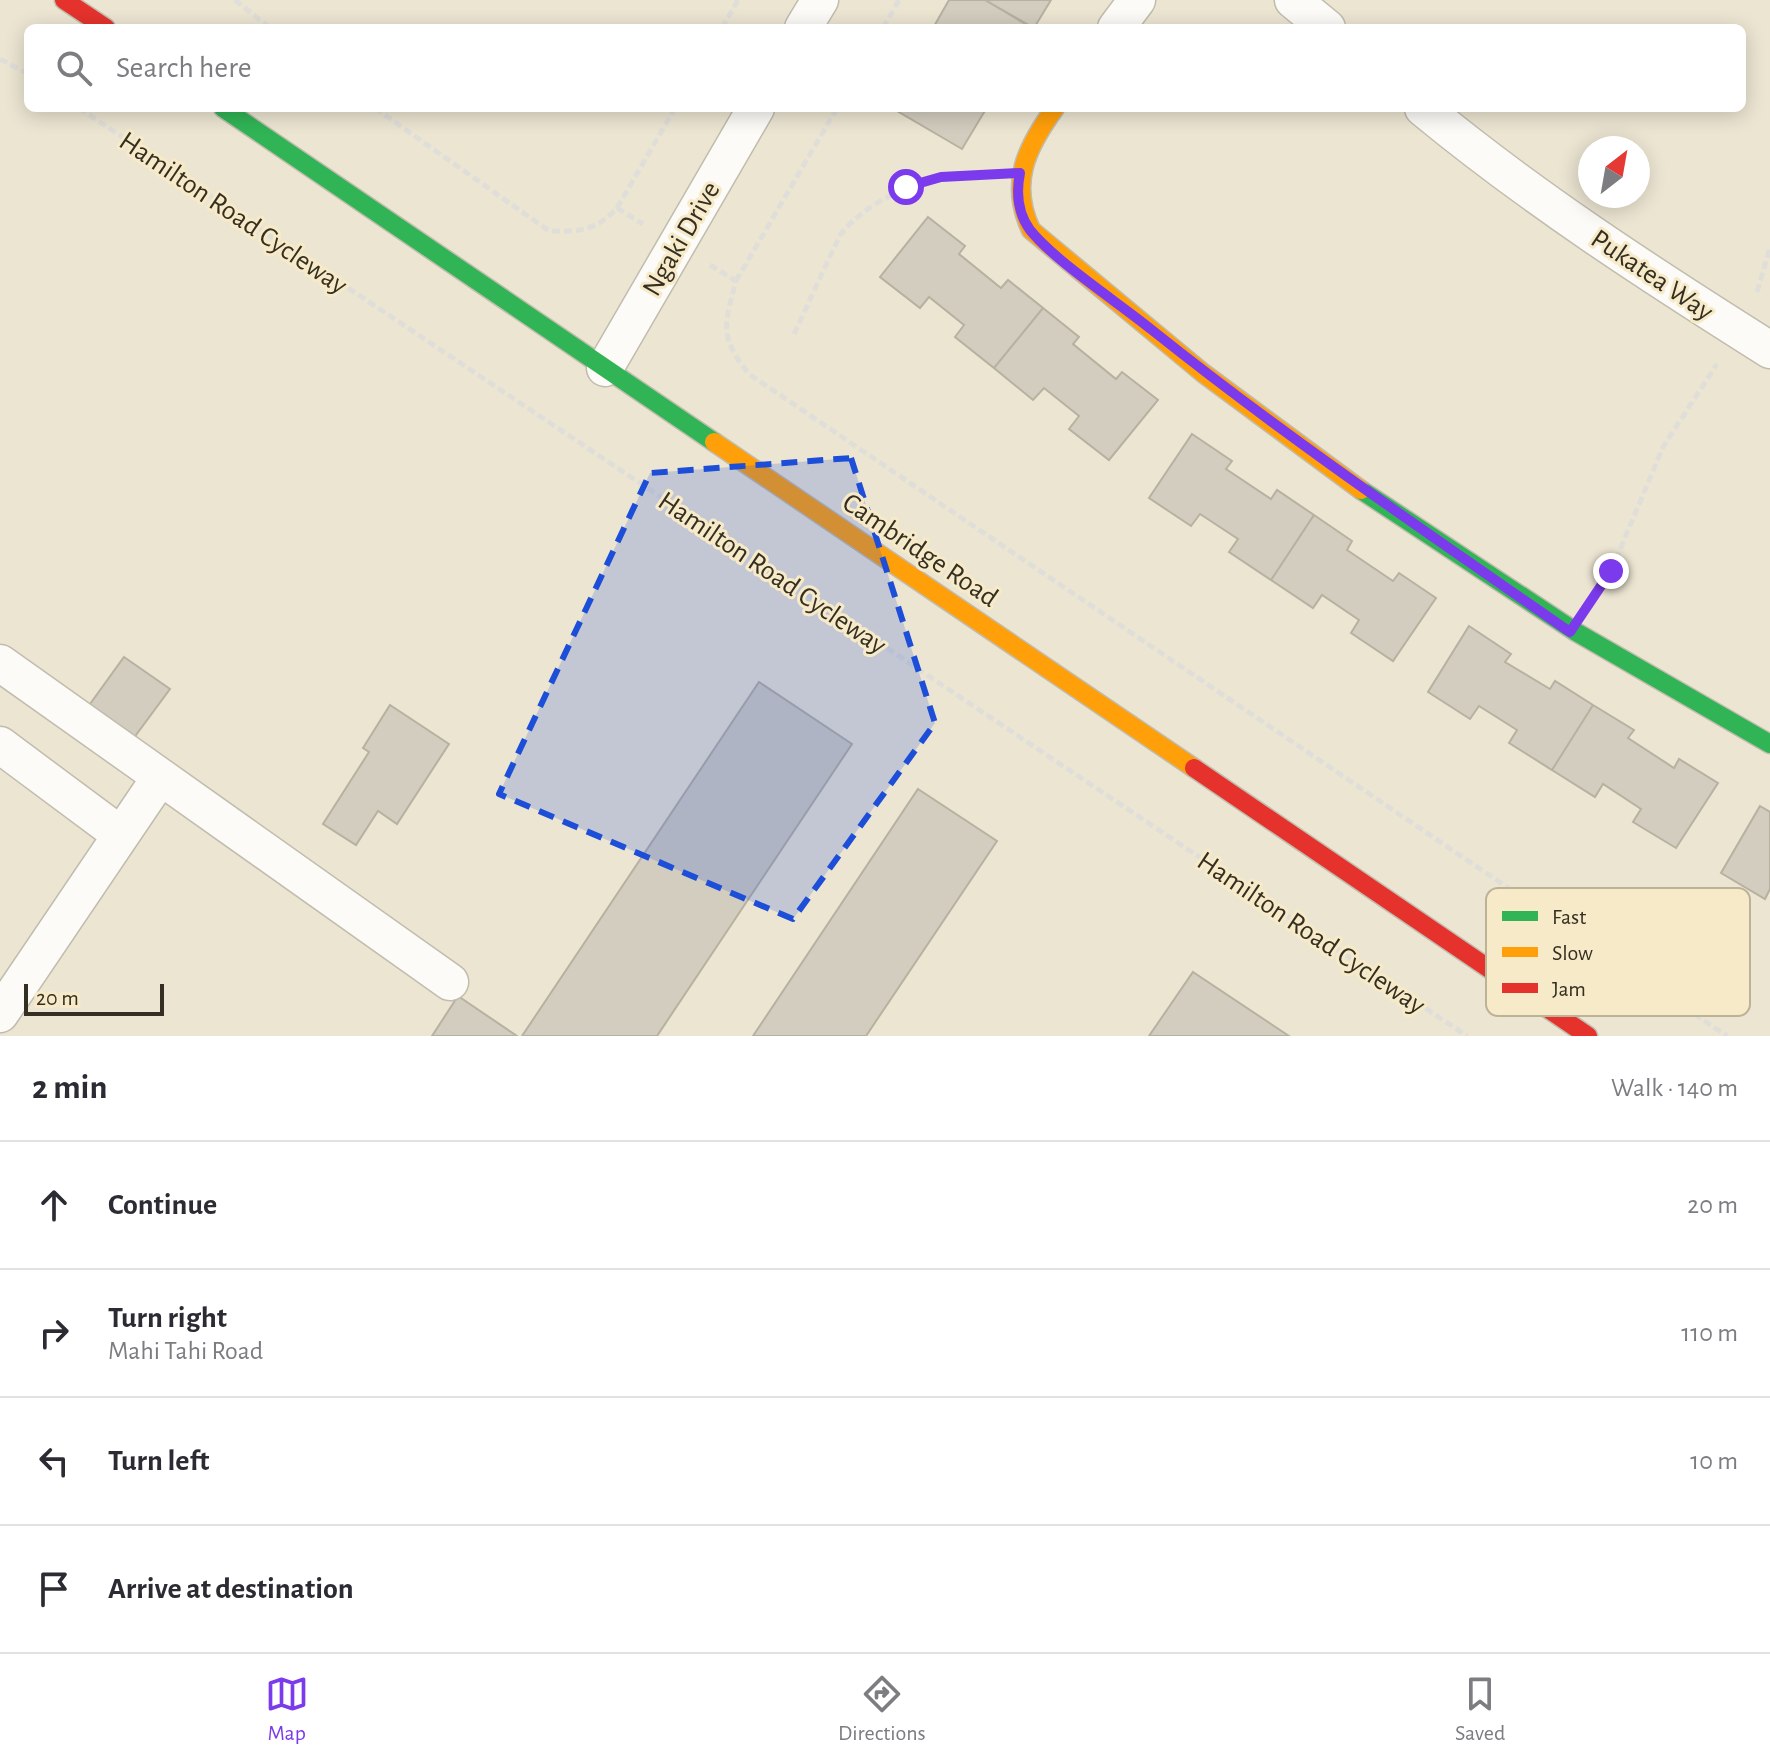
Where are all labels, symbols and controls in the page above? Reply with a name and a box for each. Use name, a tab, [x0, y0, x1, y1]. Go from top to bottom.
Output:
search box	[24, 24, 1746, 112]
icon: search	[52, 46, 96, 90]
text: Search here	[116, 53, 252, 83]
street label: Hamilton Road Cycleway	[114, 127, 352, 300]
north arrow	[1578, 136, 1650, 208]
route start	[888, 169, 924, 205]
street label: Ngaki Drive	[638, 177, 726, 301]
street label: Pukatea Way	[1586, 225, 1718, 327]
street label: Hamilton Road Cycleway	[653, 487, 891, 660]
street label: Cambridge Road	[837, 488, 1003, 613]
route end	[1593, 553, 1629, 589]
street label: Hamilton Road Cycleway	[1192, 847, 1430, 1020]
legend	[1486, 888, 1750, 1016]
text: Fast	[1552, 906, 1586, 928]
text: Slow	[1552, 942, 1593, 964]
text: Jam	[1552, 978, 1586, 1000]
scale bar	[24, 980, 164, 1016]
text: 20 m	[36, 987, 79, 1009]
text: 2 min	[32, 1071, 107, 1105]
text: Walk · 140 m	[1611, 1075, 1738, 1101]
icon: ahead	[32, 1183, 76, 1227]
text: Continue	[108, 1190, 217, 1220]
text: 20 m	[1687, 1192, 1738, 1218]
text: Turn right	[108, 1303, 227, 1333]
icon: right	[32, 1311, 76, 1355]
text: 110 m	[1681, 1320, 1738, 1346]
text: Mahi Tahi Road	[108, 1338, 263, 1364]
icon: left	[32, 1439, 76, 1483]
text: Turn left	[108, 1446, 209, 1476]
text: 10 m	[1690, 1448, 1738, 1474]
icon: arrive	[32, 1567, 76, 1611]
text: Arrive at destination	[108, 1574, 354, 1604]
tab: Map	[265, 1672, 309, 1746]
tab: Directions	[838, 1672, 926, 1746]
tab: Saved	[1455, 1672, 1505, 1746]

